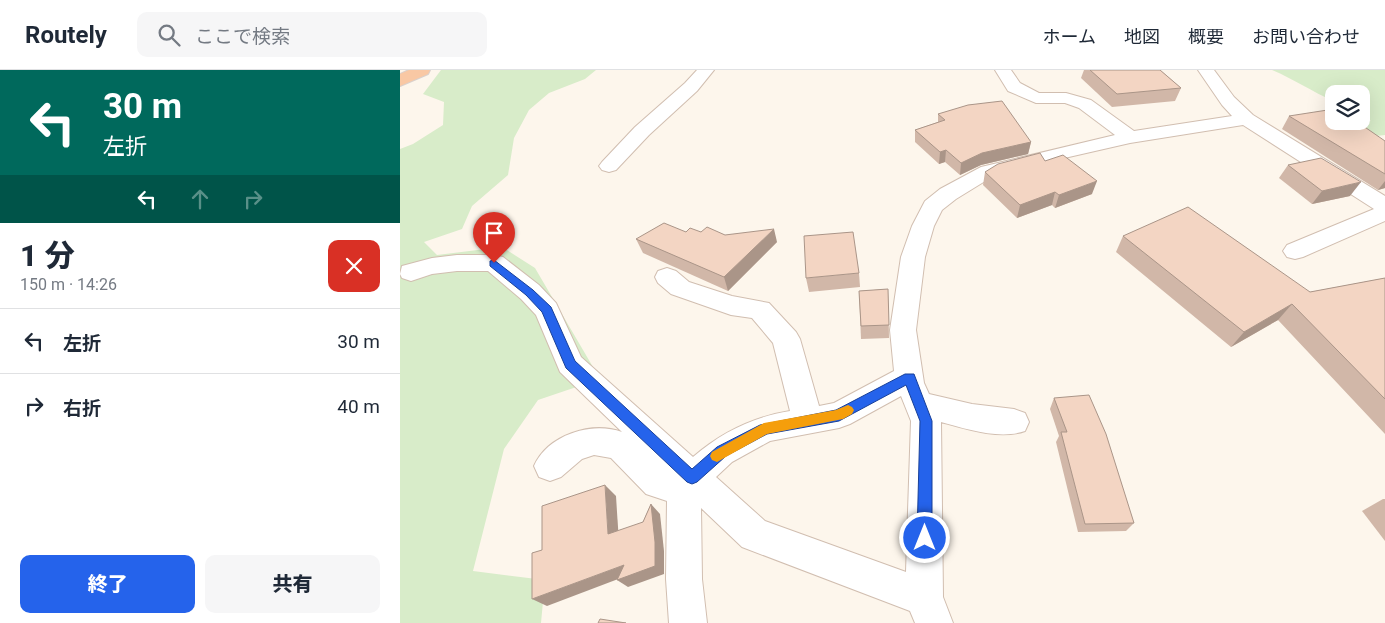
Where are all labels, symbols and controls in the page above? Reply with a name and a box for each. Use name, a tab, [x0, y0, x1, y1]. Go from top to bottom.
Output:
search box	[137, 12, 487, 57]
text: Routely	[25, 21, 107, 49]
icon: search	[155, 21, 183, 49]
text: ここで検索	[195, 25, 290, 48]
text: ホーム	[1043, 26, 1096, 47]
text: 地図	[1124, 26, 1160, 47]
text: 概要	[1188, 26, 1224, 47]
text: お問い合わせ	[1252, 26, 1360, 47]
map controls	[1325, 85, 1370, 130]
button: layers	[1325, 85, 1370, 130]
text: 30 m	[103, 86, 182, 127]
icon: left	[20, 90, 85, 155]
text: 左折	[103, 134, 147, 159]
icon: left	[133, 185, 161, 213]
icon: ahead	[186, 185, 214, 213]
icon: right	[239, 185, 267, 213]
pin	[473, 212, 515, 263]
icon: arrive	[480, 219, 508, 247]
text: 1 分	[20, 238, 75, 273]
button: close	[328, 240, 380, 292]
text: 150 m · 14:26	[20, 275, 117, 294]
icon: left	[20, 327, 48, 355]
text: 30 m	[337, 330, 380, 353]
text: 左折	[63, 332, 101, 355]
icon: right	[20, 392, 48, 420]
text: 40 m	[337, 395, 380, 418]
text: 右折	[63, 397, 101, 420]
position arrow	[898, 511, 950, 563]
button: 終了	[20, 555, 195, 613]
button: 共有	[205, 555, 380, 613]

